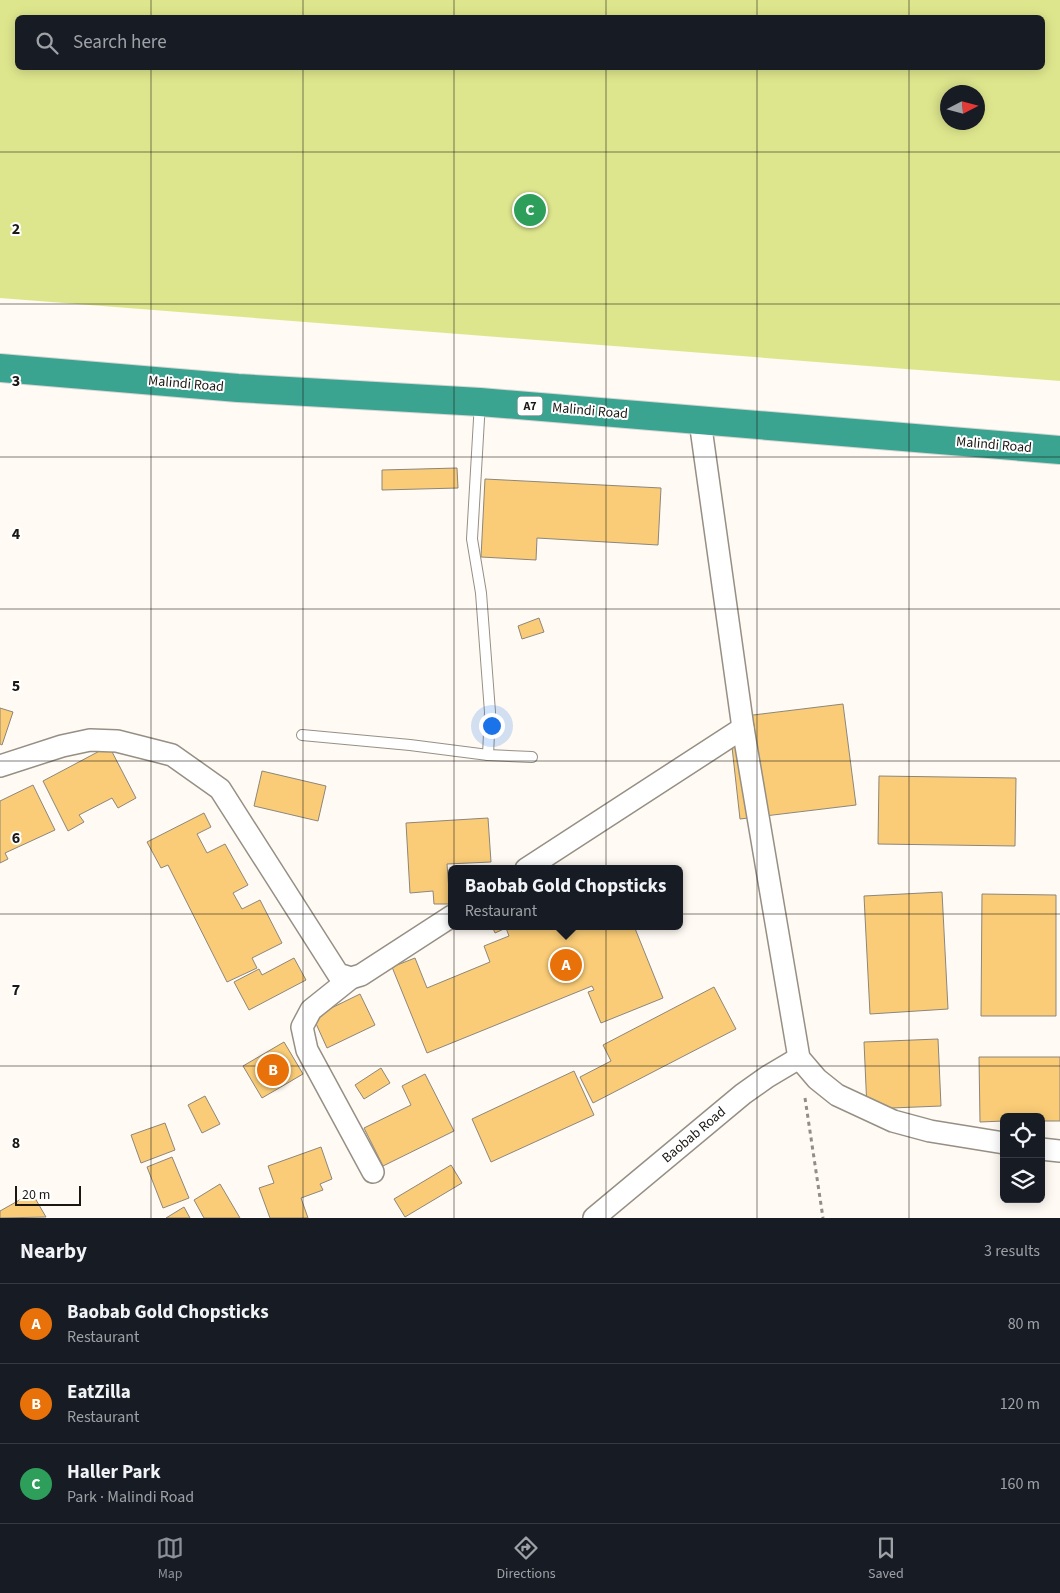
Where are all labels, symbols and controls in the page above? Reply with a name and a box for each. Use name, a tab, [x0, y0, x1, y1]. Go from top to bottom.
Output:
search box	[15, 15, 1045, 70]
icon: search	[33, 29, 61, 57]
text: Search here	[73, 29, 167, 56]
north arrow	[940, 85, 985, 130]
pin: C	[514, 191, 546, 229]
text: 2	[12, 218, 20, 240]
text: 3	[12, 370, 20, 392]
street label: Malindi Road	[147, 371, 225, 397]
road number: A7	[518, 396, 542, 416]
street label: Malindi Road	[551, 398, 629, 424]
street label: Malindi Road	[955, 432, 1033, 458]
text: 4	[12, 523, 21, 545]
text: 5	[12, 675, 20, 697]
your location	[479, 713, 505, 739]
text: 6	[12, 827, 20, 849]
popup	[448, 865, 683, 930]
text: Baobab Gold Chopsticks	[465, 873, 666, 900]
text: Restaurant	[465, 900, 537, 922]
pin: A	[550, 946, 582, 984]
text: 7	[12, 979, 20, 1001]
pin: B	[257, 1051, 289, 1089]
street label: Baobab Road	[658, 1102, 730, 1168]
map controls	[1000, 1113, 1045, 1203]
button: locate	[1000, 1113, 1045, 1158]
text: 8	[12, 1132, 20, 1154]
button: layers	[1000, 1158, 1045, 1203]
scale bar	[15, 1183, 81, 1206]
text: 20 m	[22, 1185, 50, 1205]
text: Nearby	[20, 1236, 87, 1266]
text: 3 results	[984, 1240, 1040, 1262]
text: Baobab Gold Chopsticks	[67, 1299, 269, 1326]
text: A	[31, 1313, 41, 1335]
text: 80 m	[1008, 1313, 1040, 1335]
text: Restaurant	[67, 1326, 140, 1348]
text: EatZilla	[67, 1379, 131, 1406]
text: B	[31, 1393, 41, 1415]
text: 120 m	[1000, 1393, 1040, 1415]
text: Restaurant	[67, 1406, 140, 1428]
text: Haller Park	[67, 1459, 161, 1486]
text: C	[31, 1473, 41, 1495]
text: 160 m	[1000, 1473, 1040, 1495]
text: Park · Malindi Road	[67, 1486, 194, 1508]
tab: Map	[156, 1534, 184, 1584]
tab: Directions	[496, 1534, 556, 1584]
tab: Saved	[868, 1534, 904, 1584]

